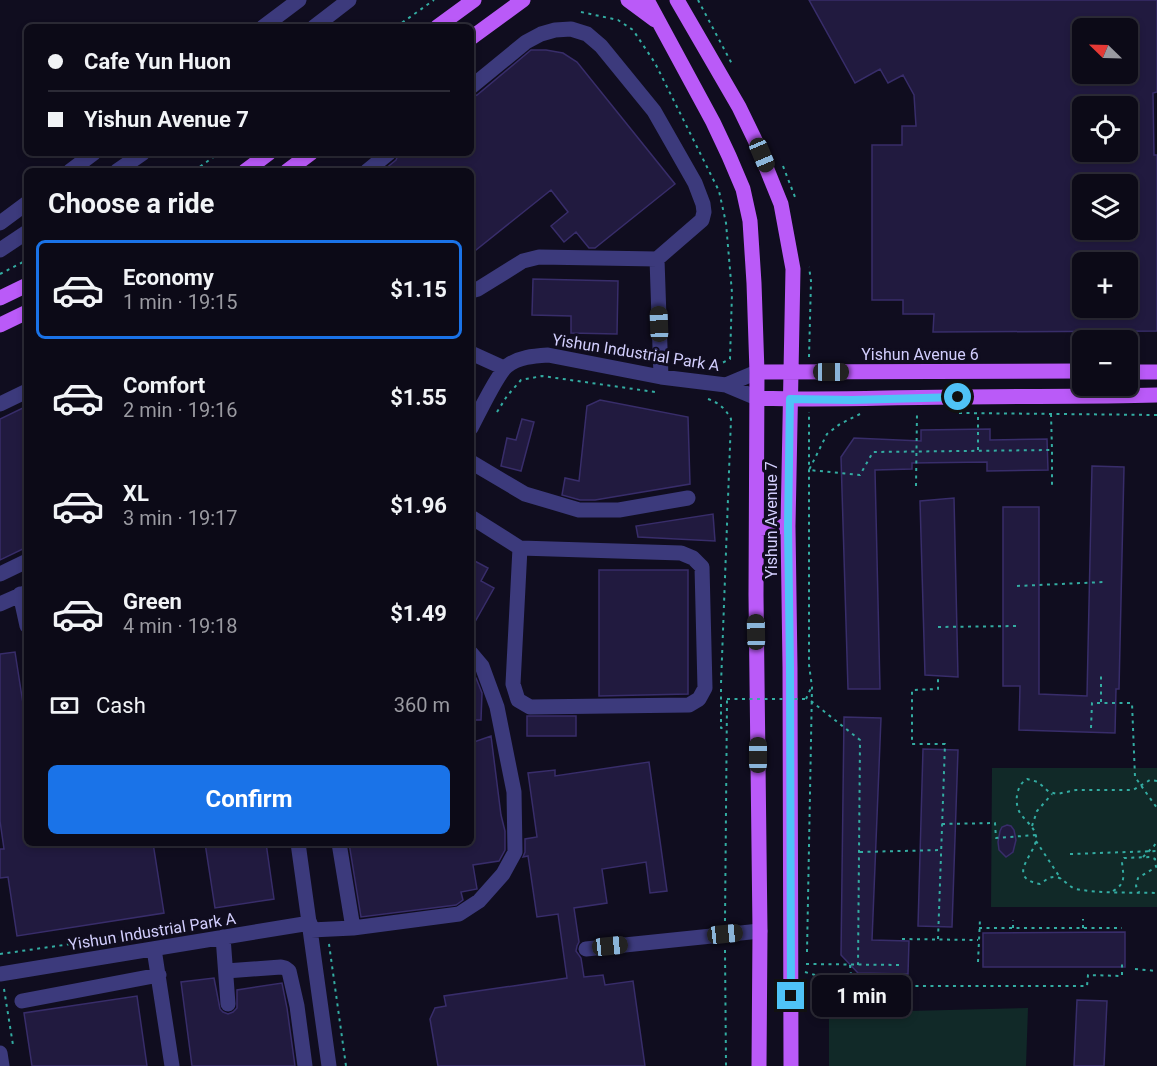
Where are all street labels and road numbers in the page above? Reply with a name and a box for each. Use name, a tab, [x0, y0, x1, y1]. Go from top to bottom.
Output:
street label: Yishun Industrial Park A	[551, 330, 722, 375]
street label: Yishun Avenue 6	[861, 345, 979, 364]
street label: Yishun Avenue 7	[762, 461, 781, 579]
street label: Yishun Industrial Park A	[67, 909, 238, 954]

